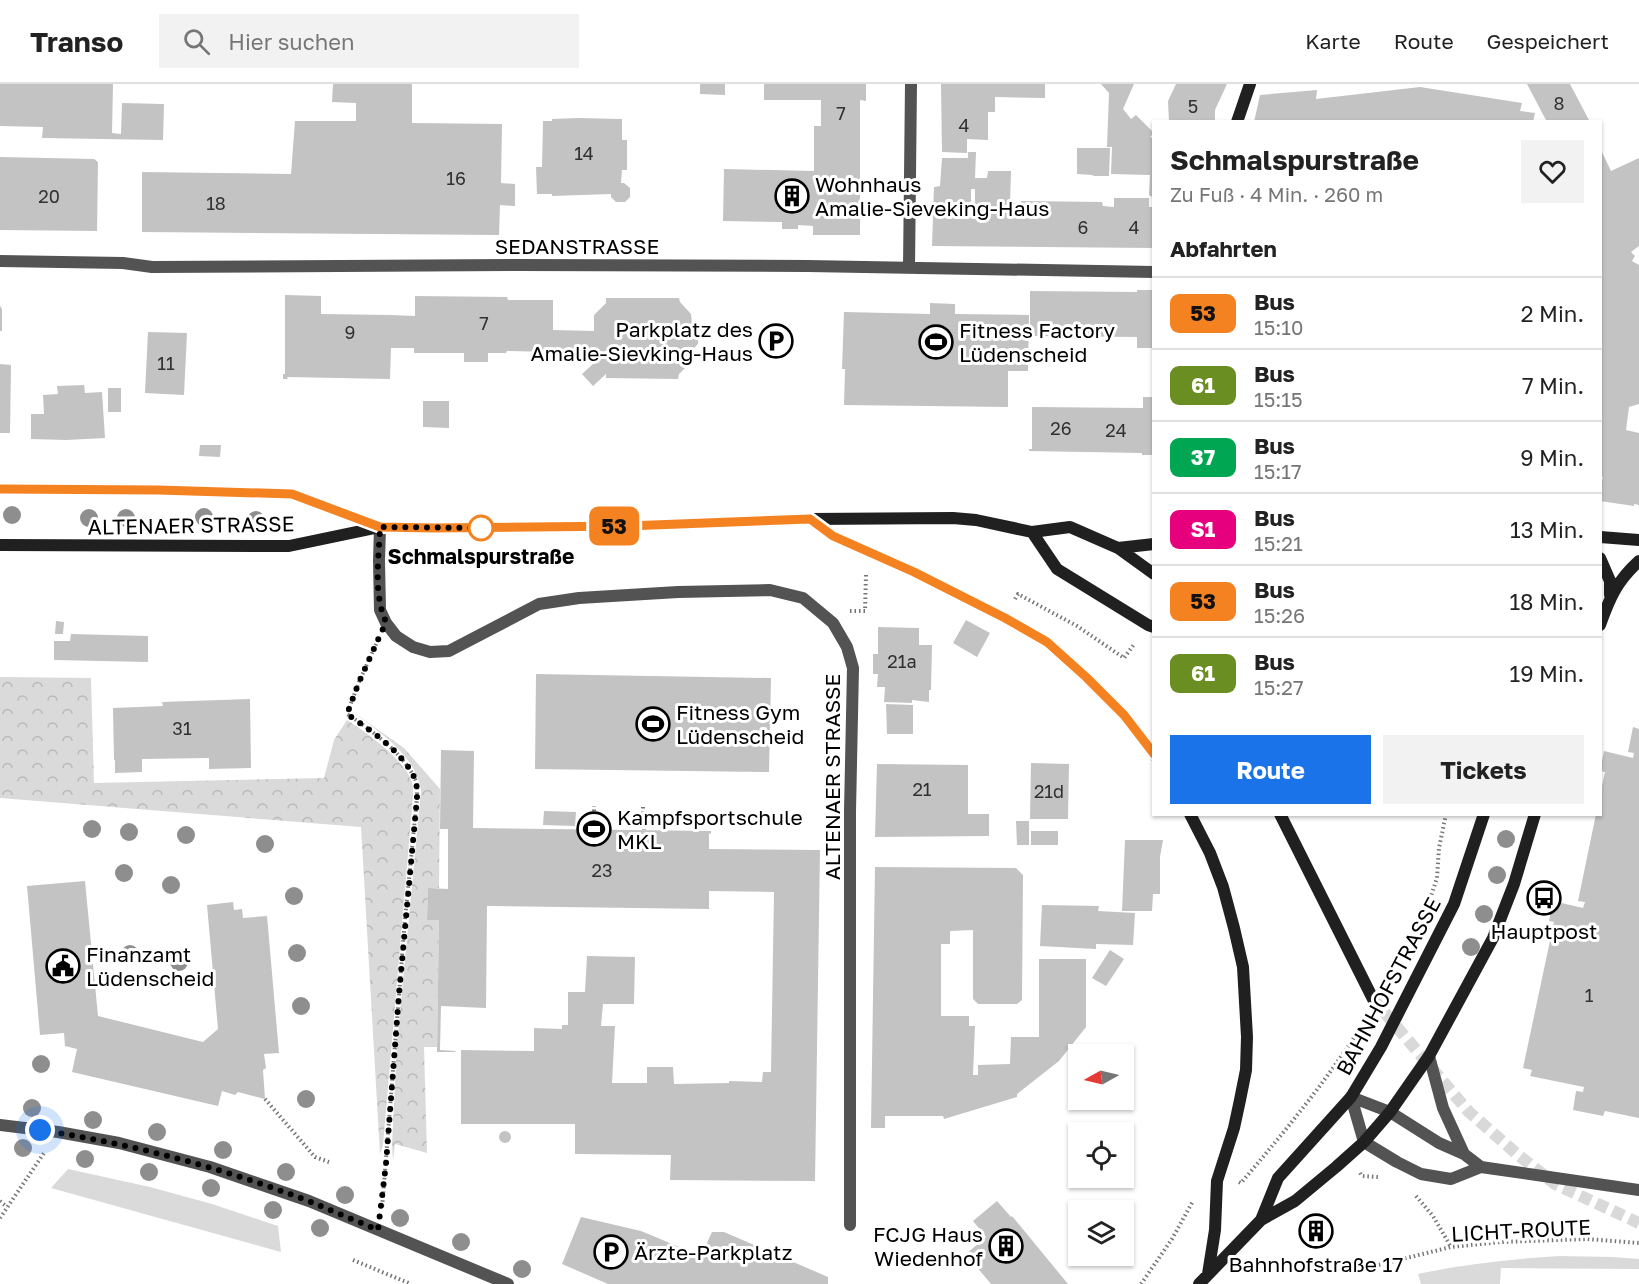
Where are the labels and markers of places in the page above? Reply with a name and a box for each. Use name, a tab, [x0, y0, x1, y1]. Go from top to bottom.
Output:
place label: Wohnhaus Amalie-Sieveking-Haus	[815, 171, 1049, 221]
building icon: Wohnhaus Amalie-Sieveking-Haus	[774, 178, 810, 214]
place label: Parkplatz des Amalie-Sievking-Haus	[530, 316, 753, 366]
place label: Fitness Factory Lüdenscheid	[959, 317, 1115, 367]
parking icon: Parkplatz des Amalie-Sievking-Haus	[758, 323, 794, 359]
sports icon: Fitness Factory Lüdenscheid	[918, 324, 954, 360]
marker: Schmalspurstraße	[468, 515, 494, 541]
place label: Schmalspurstraße	[388, 543, 574, 569]
place label: Fitness Gym Lüdenscheid	[676, 699, 804, 749]
sports icon: Fitness Gym Lüdenscheid	[635, 706, 671, 742]
place label: Kampfsportschule MKL	[617, 804, 803, 854]
sports icon: Kampfsportschule MKL	[576, 811, 612, 847]
bus stop icon: Hauptpost	[1526, 880, 1562, 916]
place label: Hauptpost	[1491, 918, 1597, 944]
place label: Finanzamt Lüdenscheid	[86, 941, 214, 991]
public building icon: Finanzamt Lüdenscheid	[45, 948, 81, 984]
building icon: Bahnhofstraße 17	[1298, 1213, 1334, 1249]
place label: FCJG Haus Wiedenhof	[873, 1221, 983, 1271]
building icon: FCJG Haus Wiedenhof	[988, 1228, 1024, 1264]
parking icon: Ärzte-Parkplatz	[593, 1234, 629, 1270]
place label: Ärzte-Parkplatz	[634, 1239, 792, 1265]
place label: Bahnhofstraße 17	[1228, 1251, 1404, 1277]

